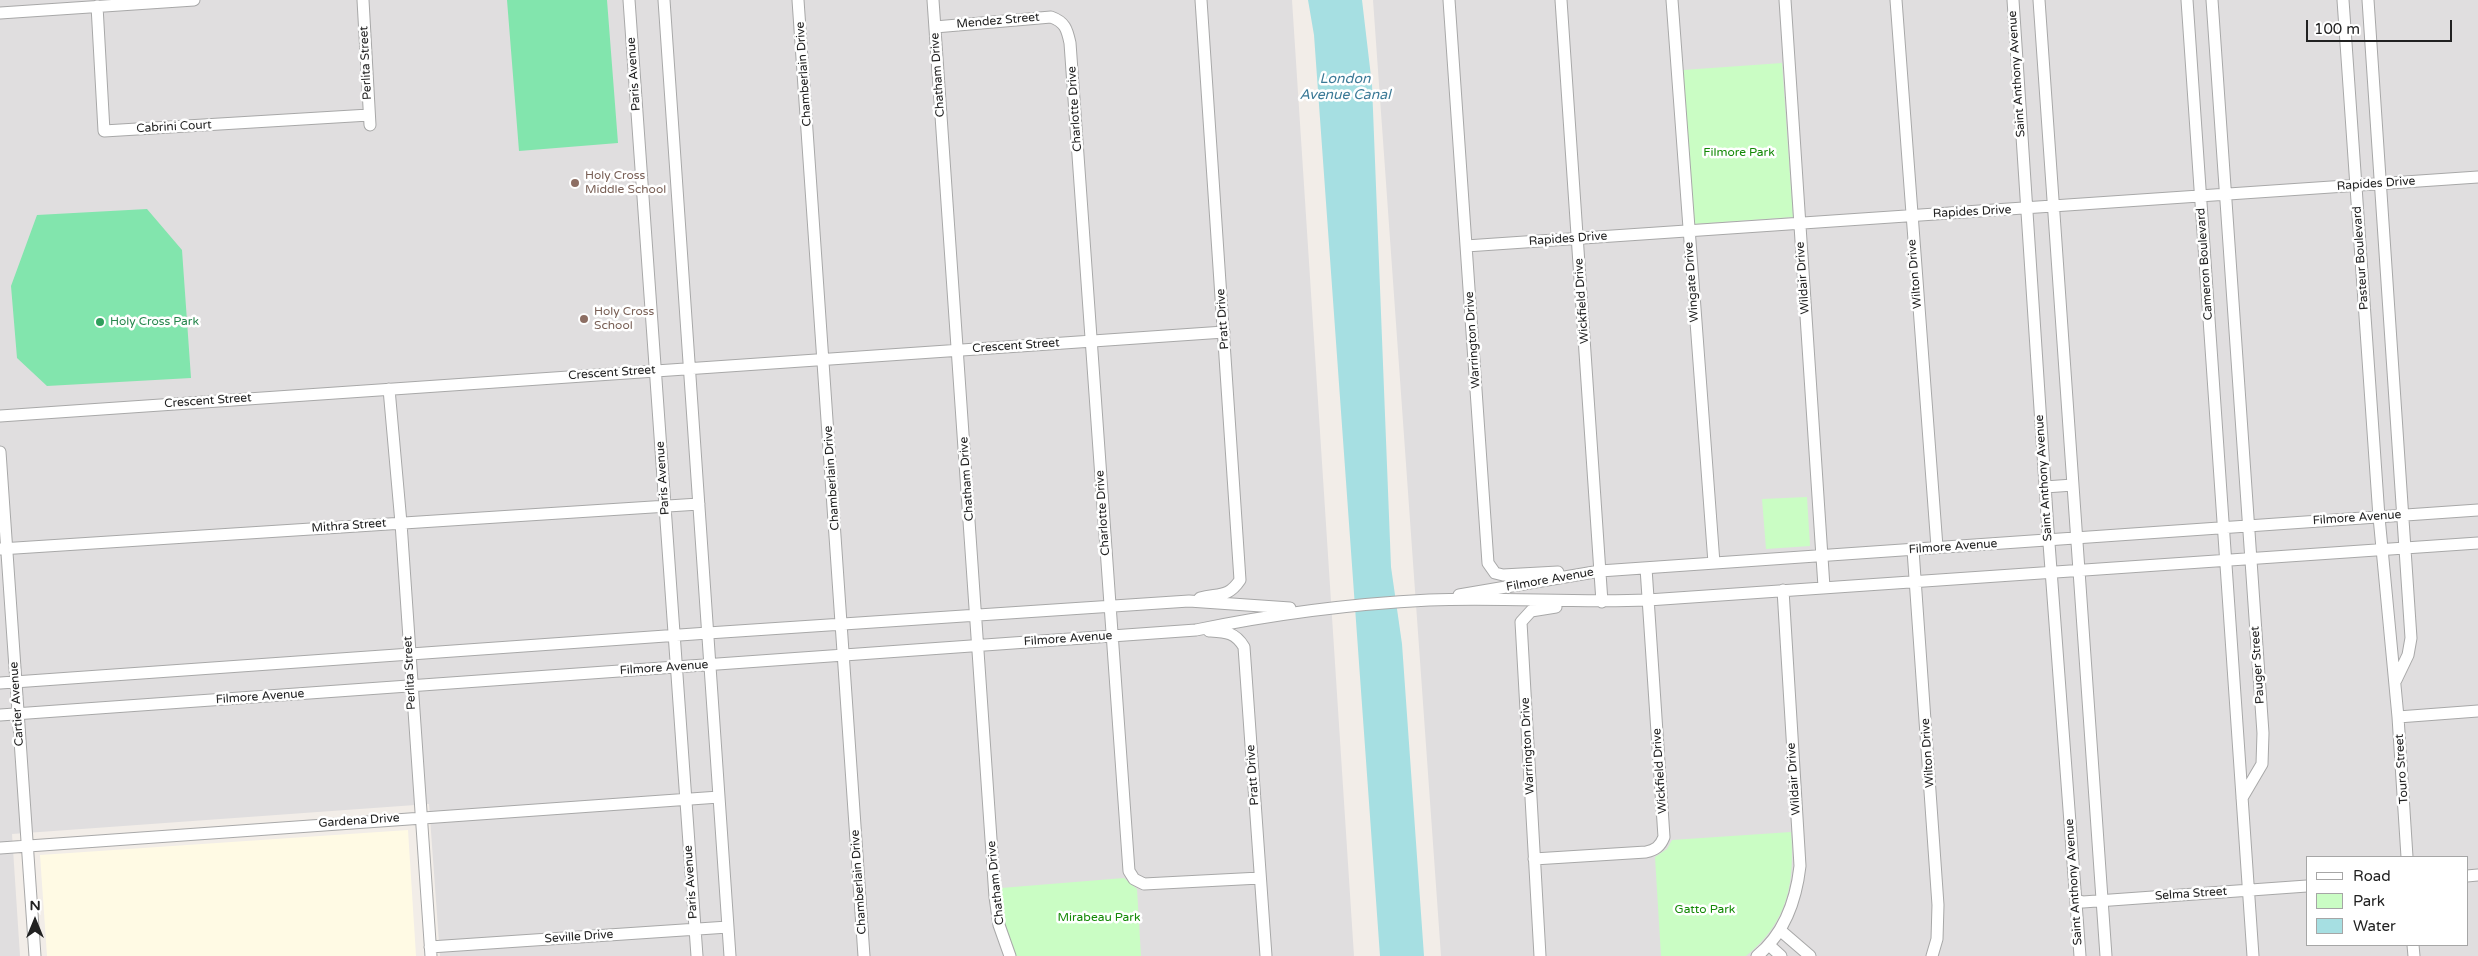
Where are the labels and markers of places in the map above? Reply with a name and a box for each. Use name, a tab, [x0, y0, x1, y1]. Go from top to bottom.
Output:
place label: Holy Cross Middle School	[585, 169, 666, 197]
marker: Holy Cross Middle School	[569, 177, 581, 189]
place label: Holy Cross School	[594, 305, 654, 333]
marker: Holy Cross School	[578, 313, 590, 325]
place label: Holy Cross Park	[110, 315, 199, 329]
marker: Holy Cross Park	[94, 316, 106, 328]

